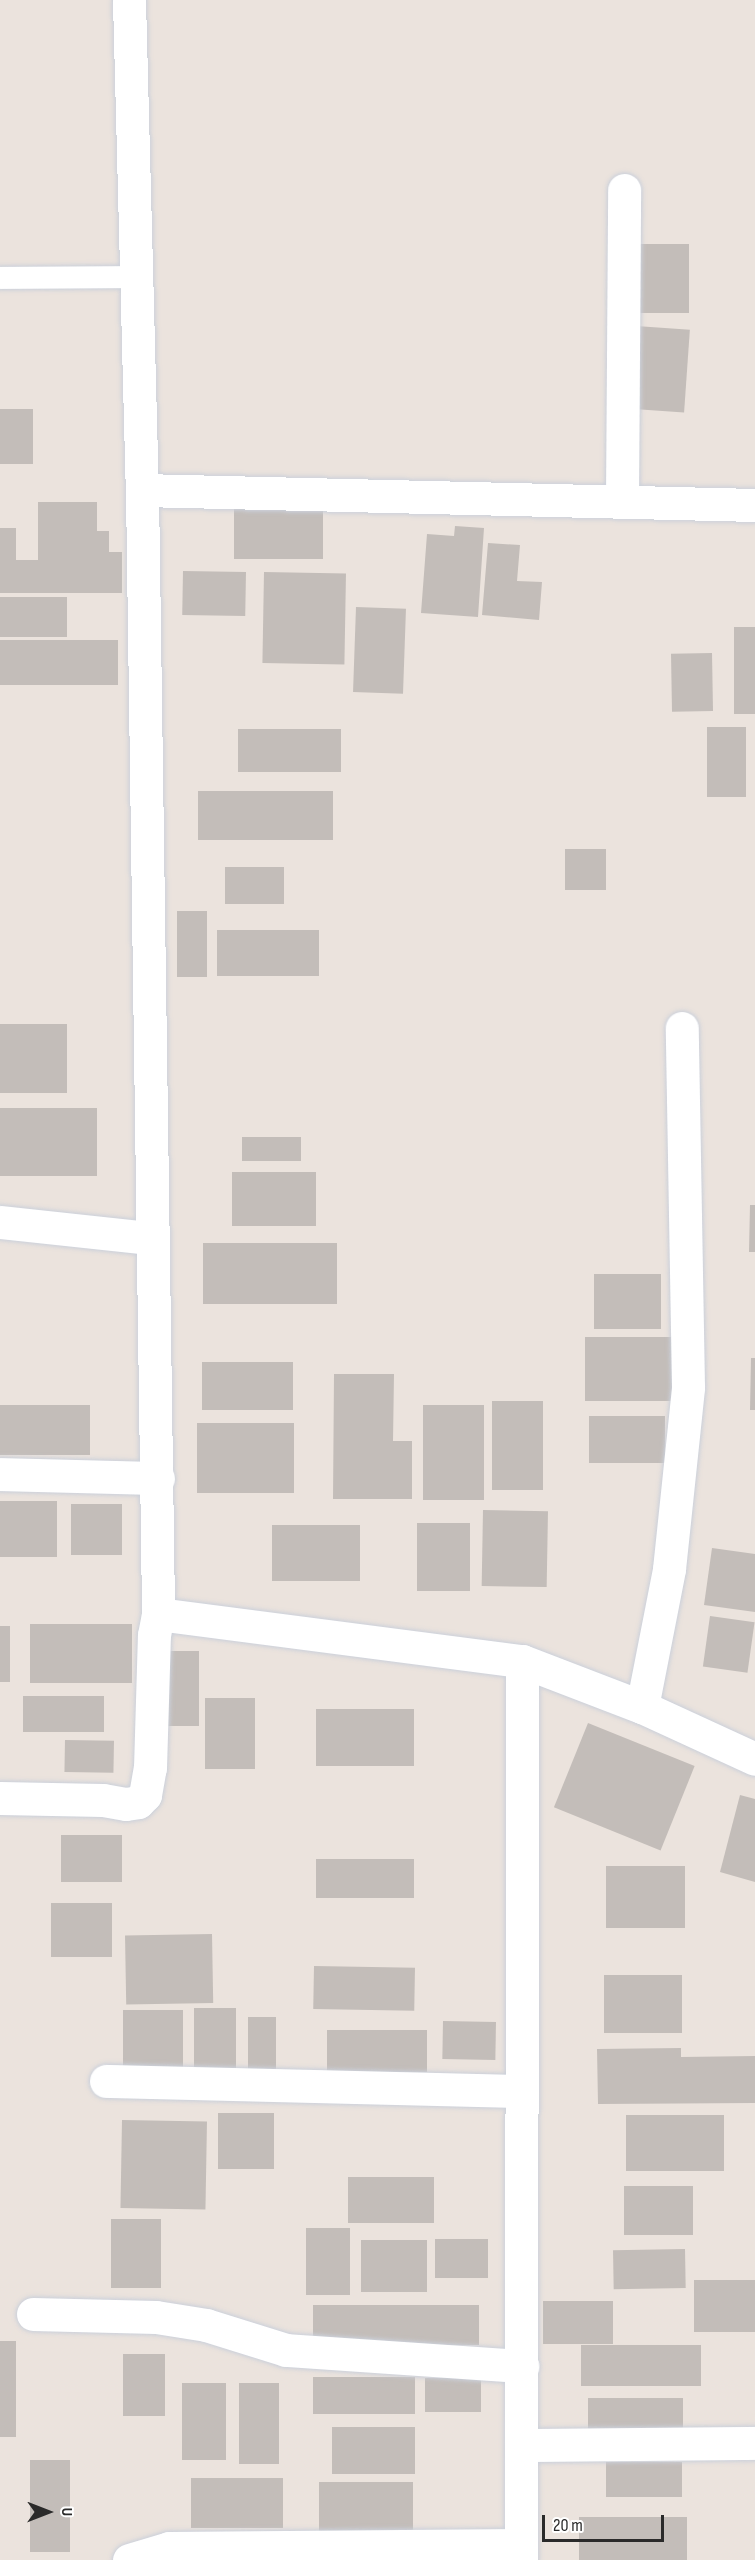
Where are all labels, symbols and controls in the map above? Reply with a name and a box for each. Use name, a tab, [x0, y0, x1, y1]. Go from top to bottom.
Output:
north arrow	[18, 2482, 78, 2542]
scale bar	[545, 2503, 666, 2541]
text: U	[57, 2508, 76, 2516]
text: 20 m	[553, 2515, 583, 2536]

